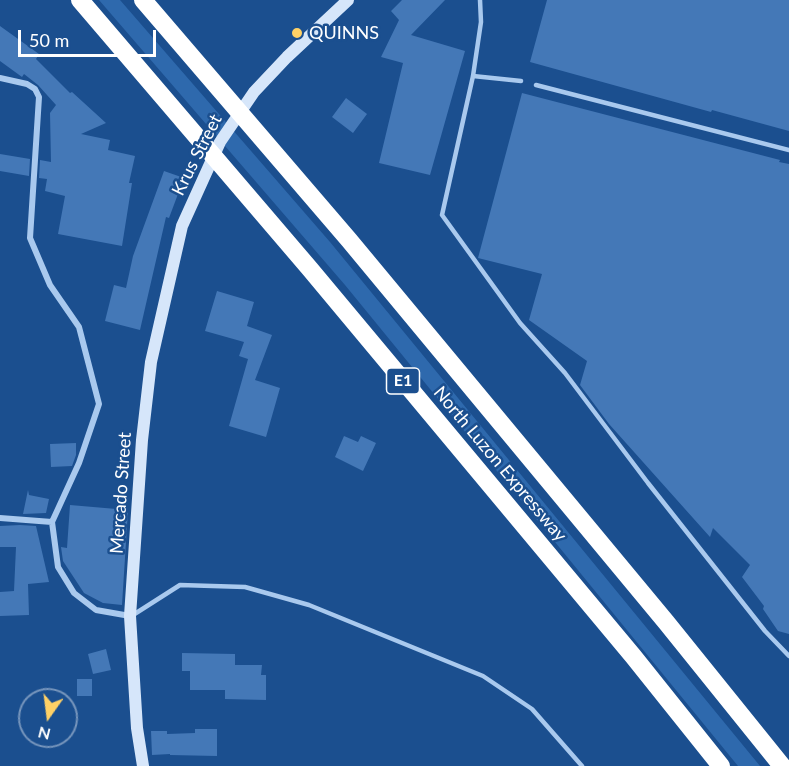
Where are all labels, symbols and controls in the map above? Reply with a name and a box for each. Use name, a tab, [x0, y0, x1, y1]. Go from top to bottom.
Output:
scale bar	[21, 18, 159, 56]
place label: QUINNS	[309, 22, 379, 44]
marker: QUINNS	[290, 26, 304, 40]
text: 50 m	[29, 29, 69, 51]
street label: Krus Street	[167, 111, 227, 199]
road number: E1	[386, 368, 420, 394]
street label: North Luzon Expressway	[429, 382, 571, 546]
street label: Mercado Street	[106, 431, 136, 555]
north arrow	[18, 688, 78, 748]
text: N	[36, 723, 52, 745]

